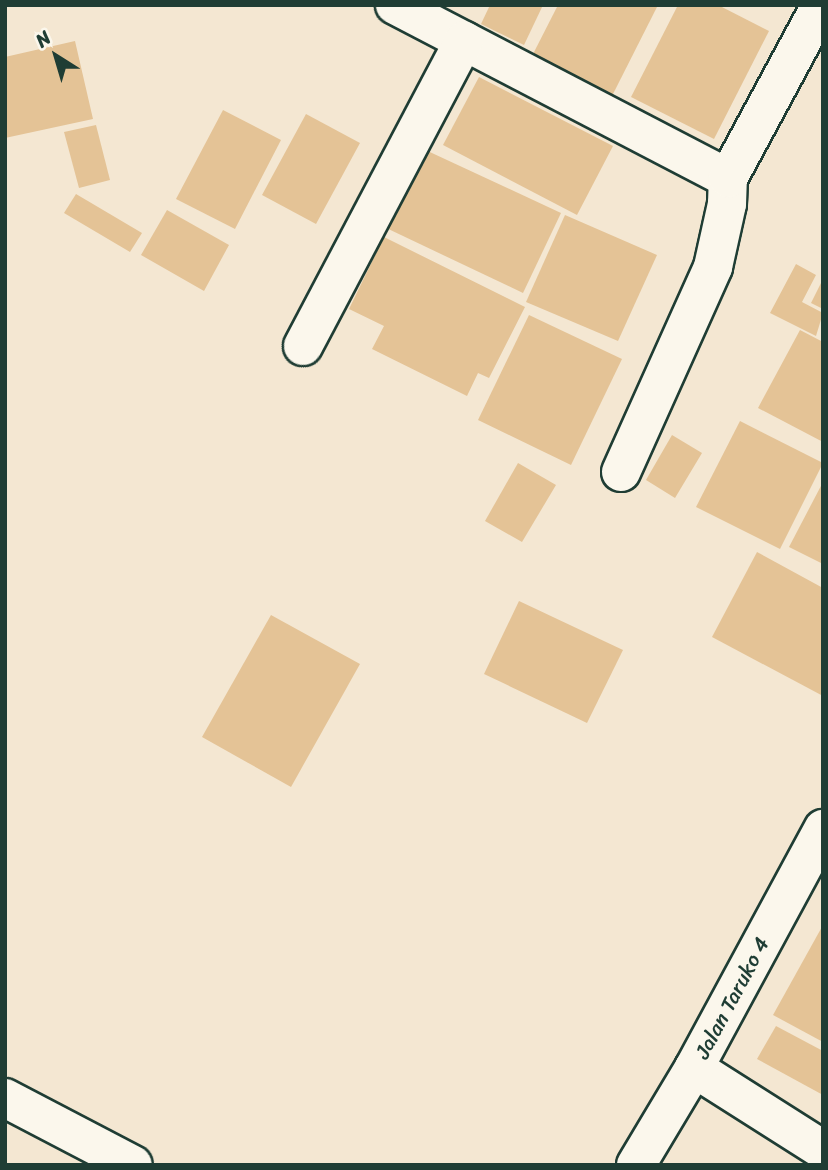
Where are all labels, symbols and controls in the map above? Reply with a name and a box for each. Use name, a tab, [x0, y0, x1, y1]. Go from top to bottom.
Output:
north arrow	[21, 21, 91, 91]
text: N	[28, 22, 58, 56]
street label: Jalan Taruko 4	[689, 933, 775, 1063]

